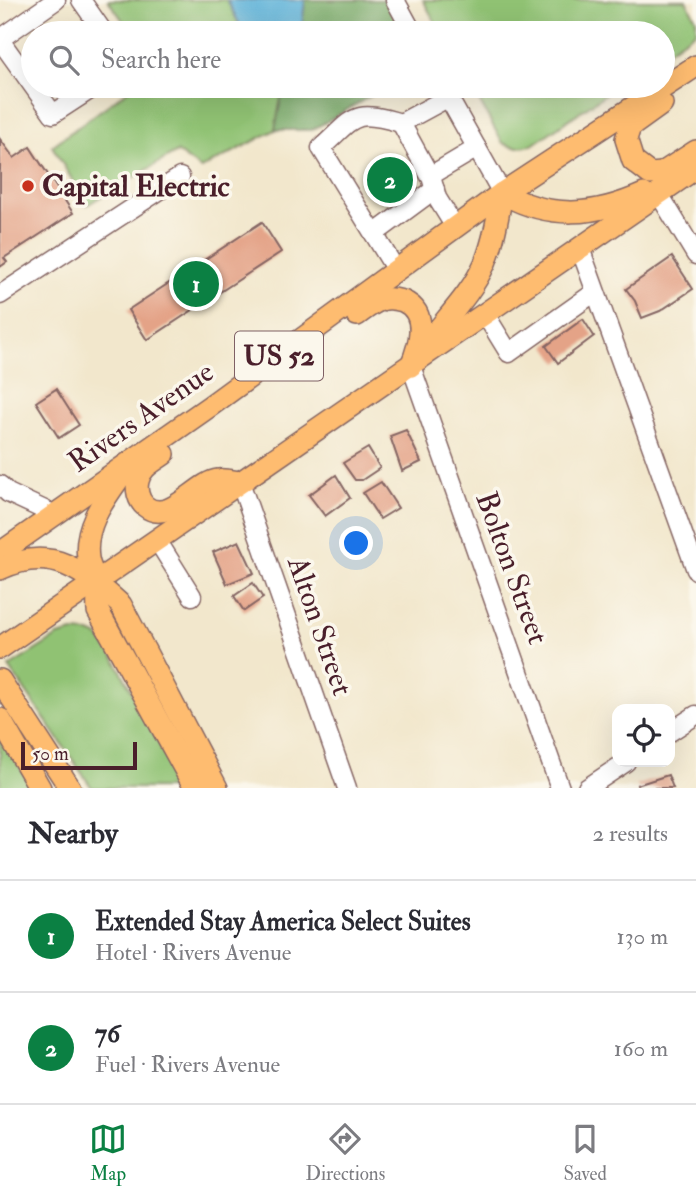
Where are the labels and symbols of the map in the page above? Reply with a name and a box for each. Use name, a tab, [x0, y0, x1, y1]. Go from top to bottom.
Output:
pin: 2	[367, 154, 413, 206]
place label: Capital Electric	[42, 168, 230, 205]
marker: Capital Electric	[20, 178, 36, 194]
pin: 1	[173, 258, 219, 310]
road number: US 52	[235, 332, 323, 380]
street label: Rivers Avenue	[61, 353, 221, 481]
street label: Bolton Street	[467, 487, 557, 650]
your location	[339, 526, 373, 560]
street label: Alton Street	[279, 551, 361, 701]
scale bar	[21, 739, 136, 771]

